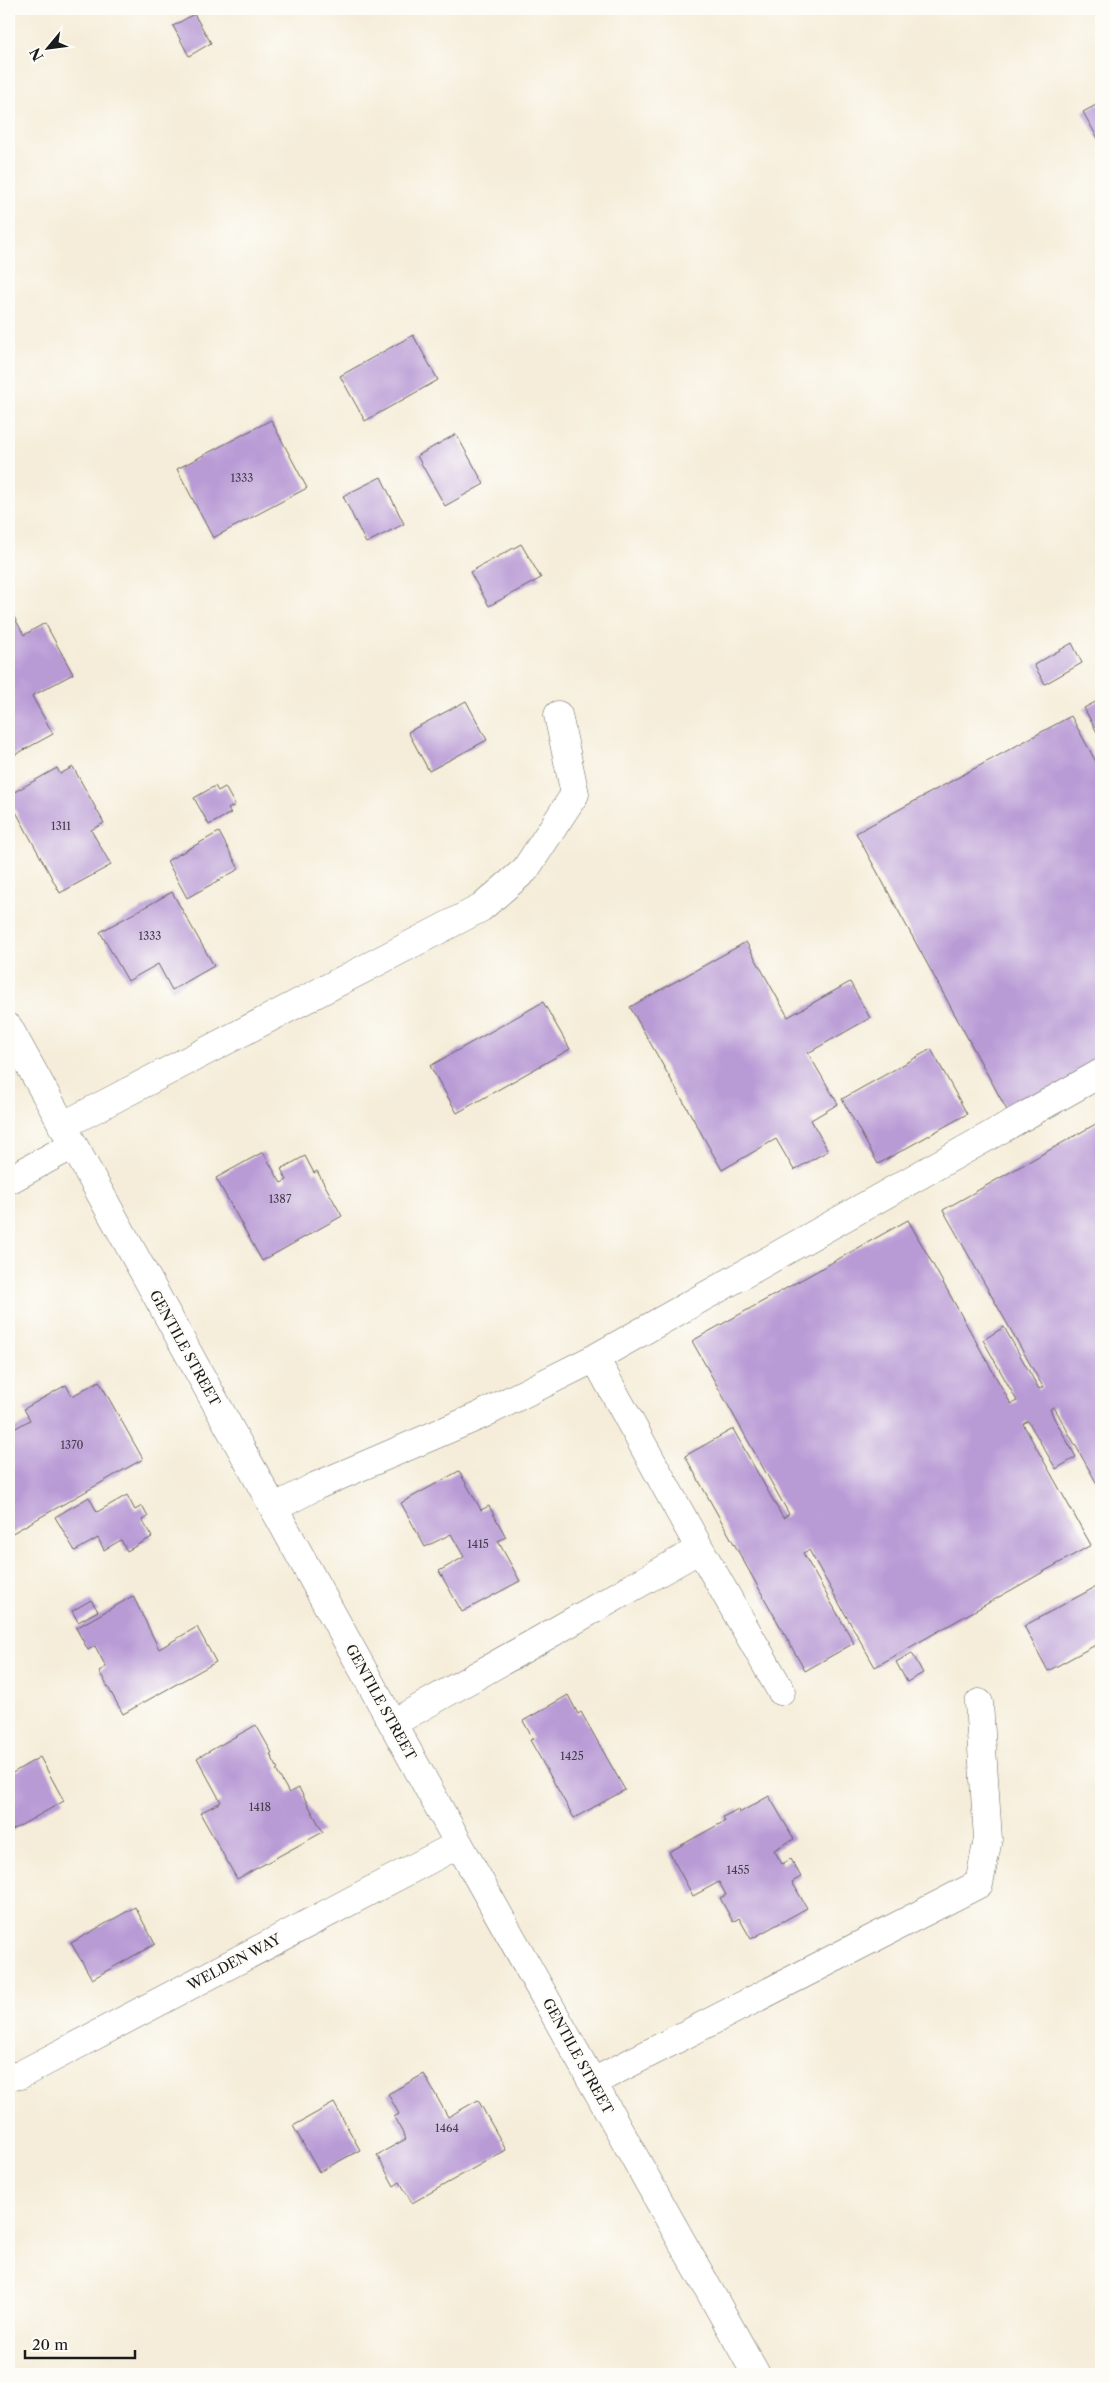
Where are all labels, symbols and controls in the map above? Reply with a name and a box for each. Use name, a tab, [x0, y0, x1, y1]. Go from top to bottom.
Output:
north arrow	[22, 22, 72, 72]
text: N	[26, 45, 47, 64]
house number: 1333	[231, 471, 253, 485]
house number: 1311	[51, 819, 71, 833]
house number: 1333	[139, 929, 161, 943]
house number: 1387	[269, 1192, 292, 1206]
street label: GENTILE STREET	[146, 1287, 225, 1410]
house number: 1370	[60, 1438, 84, 1452]
house number: 1415	[467, 1537, 489, 1551]
street label: GENTILE STREET	[342, 1641, 421, 1764]
house number: 1425	[560, 1749, 584, 1763]
house number: 1418	[249, 1800, 271, 1814]
house number: 1455	[727, 1863, 749, 1877]
street label: WELDEN WAY	[183, 1929, 285, 1995]
street label: GENTILE STREET	[539, 1995, 618, 2118]
house number: 1464	[435, 2121, 459, 2135]
scale bar	[25, 2328, 135, 2360]
text: 20 m	[32, 2335, 68, 2354]

